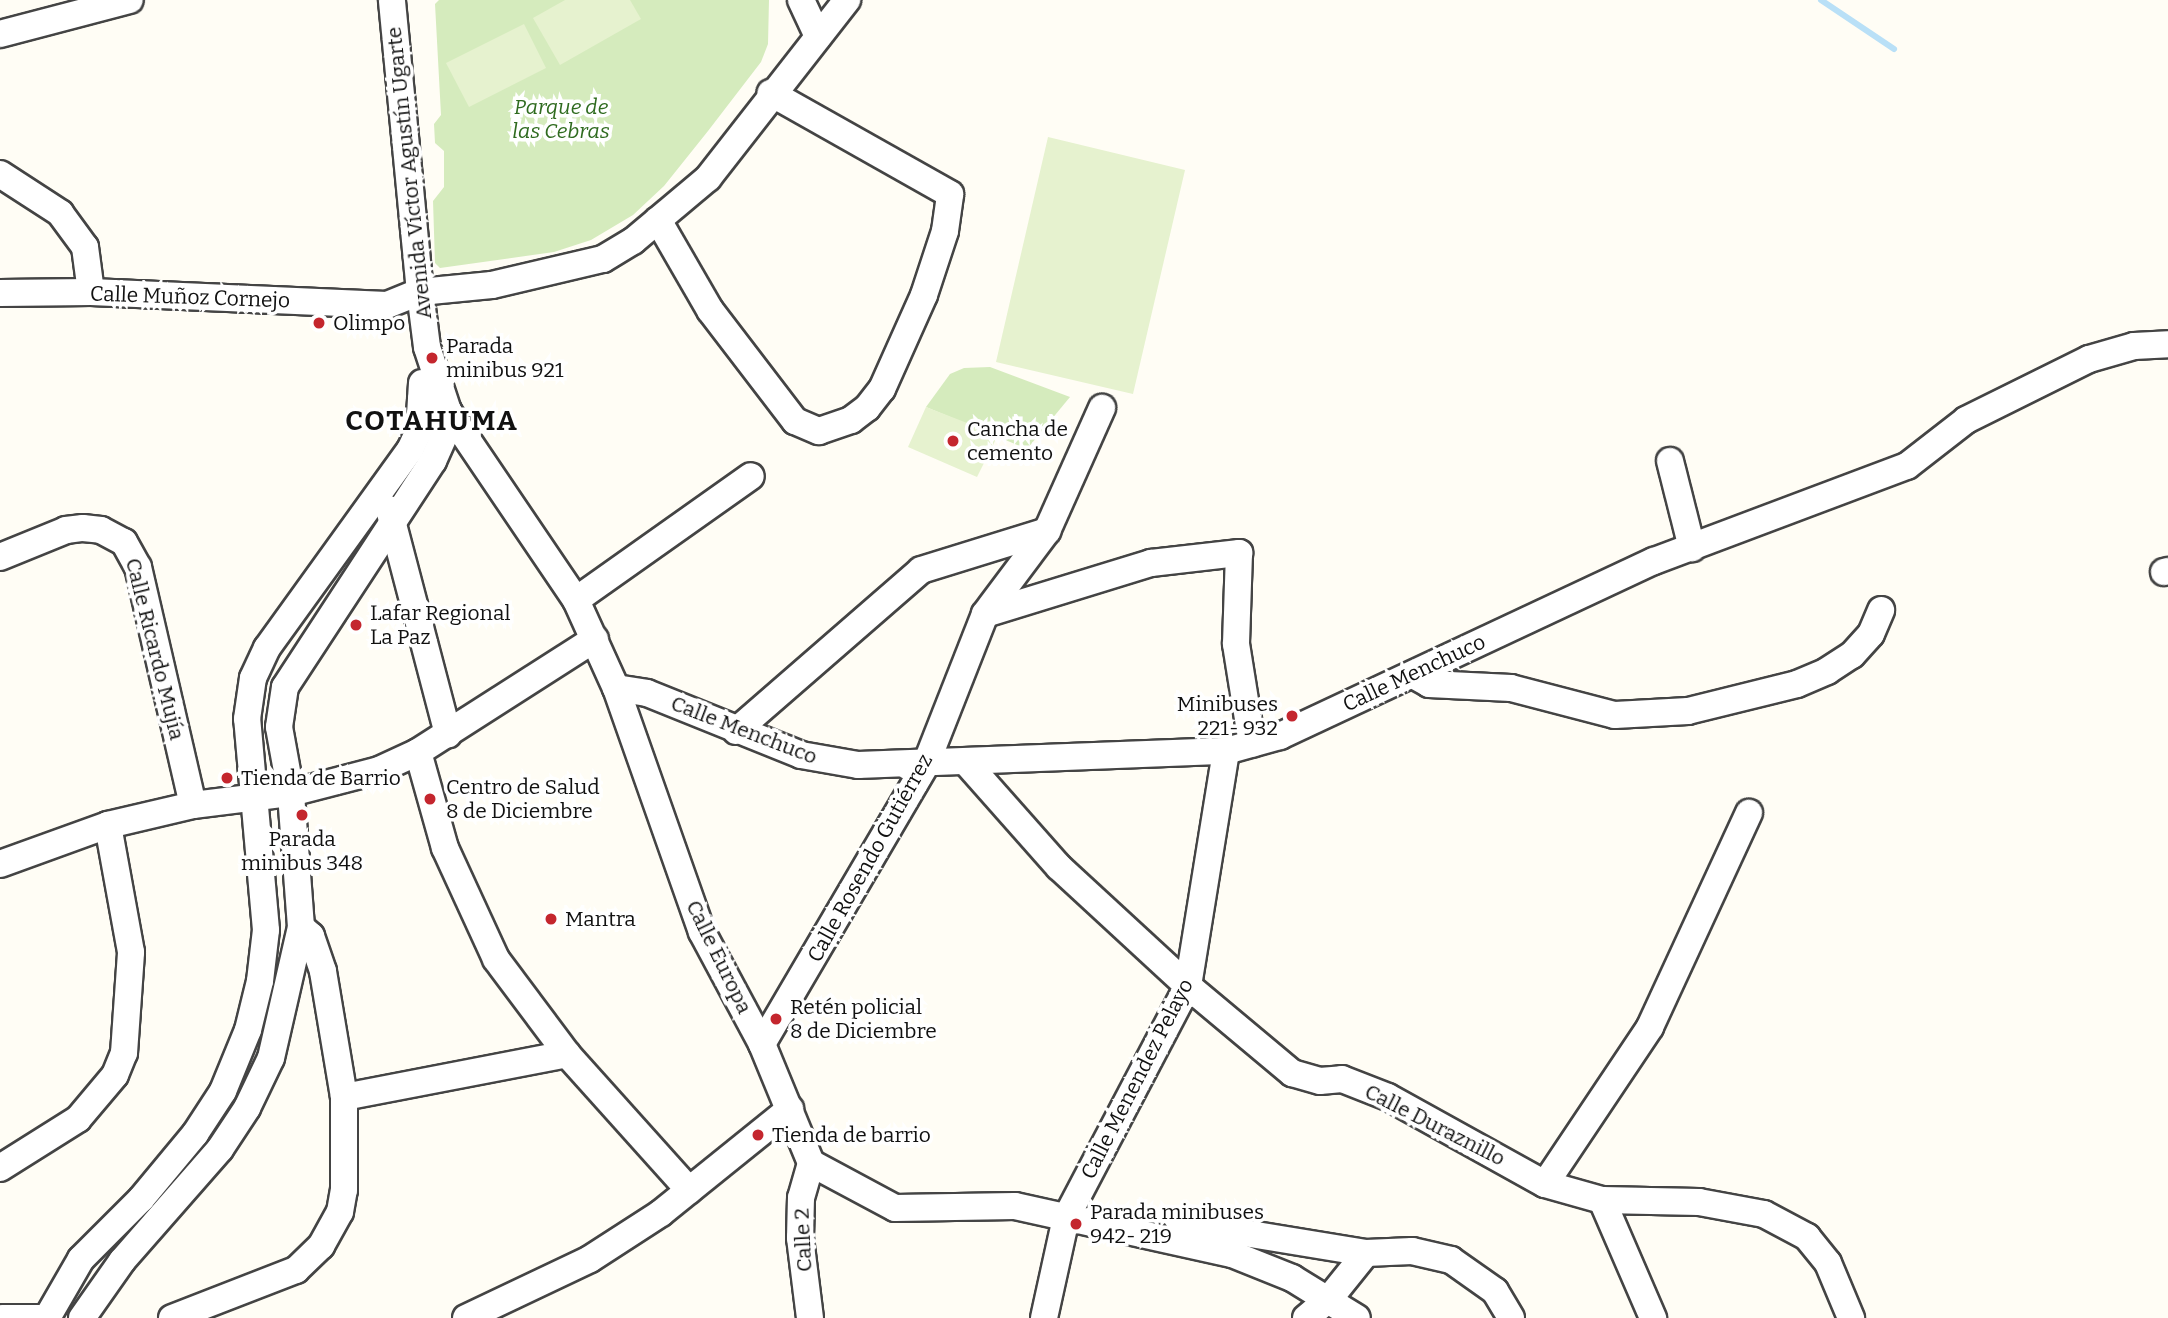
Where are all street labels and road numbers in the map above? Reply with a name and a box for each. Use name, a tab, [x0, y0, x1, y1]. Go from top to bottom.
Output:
street label: Avenida Víctor Agustín Ugarte	[381, 26, 437, 320]
street label: Calle Muñoz Cornejo	[90, 281, 290, 313]
street label: Calle Ricardo Mujía	[120, 555, 190, 743]
street label: Calle Menchuco	[1339, 629, 1489, 717]
street label: Calle Menchuco	[667, 691, 821, 769]
street label: Calle Rosendo Gutiérrez	[802, 749, 938, 967]
street label: Calle Europa	[681, 896, 757, 1018]
street label: Calle Menendez Pelayo	[1075, 975, 1199, 1183]
street label: Calle Duraznillo	[1361, 1079, 1509, 1171]
street label: Calle 2	[789, 1207, 817, 1273]

